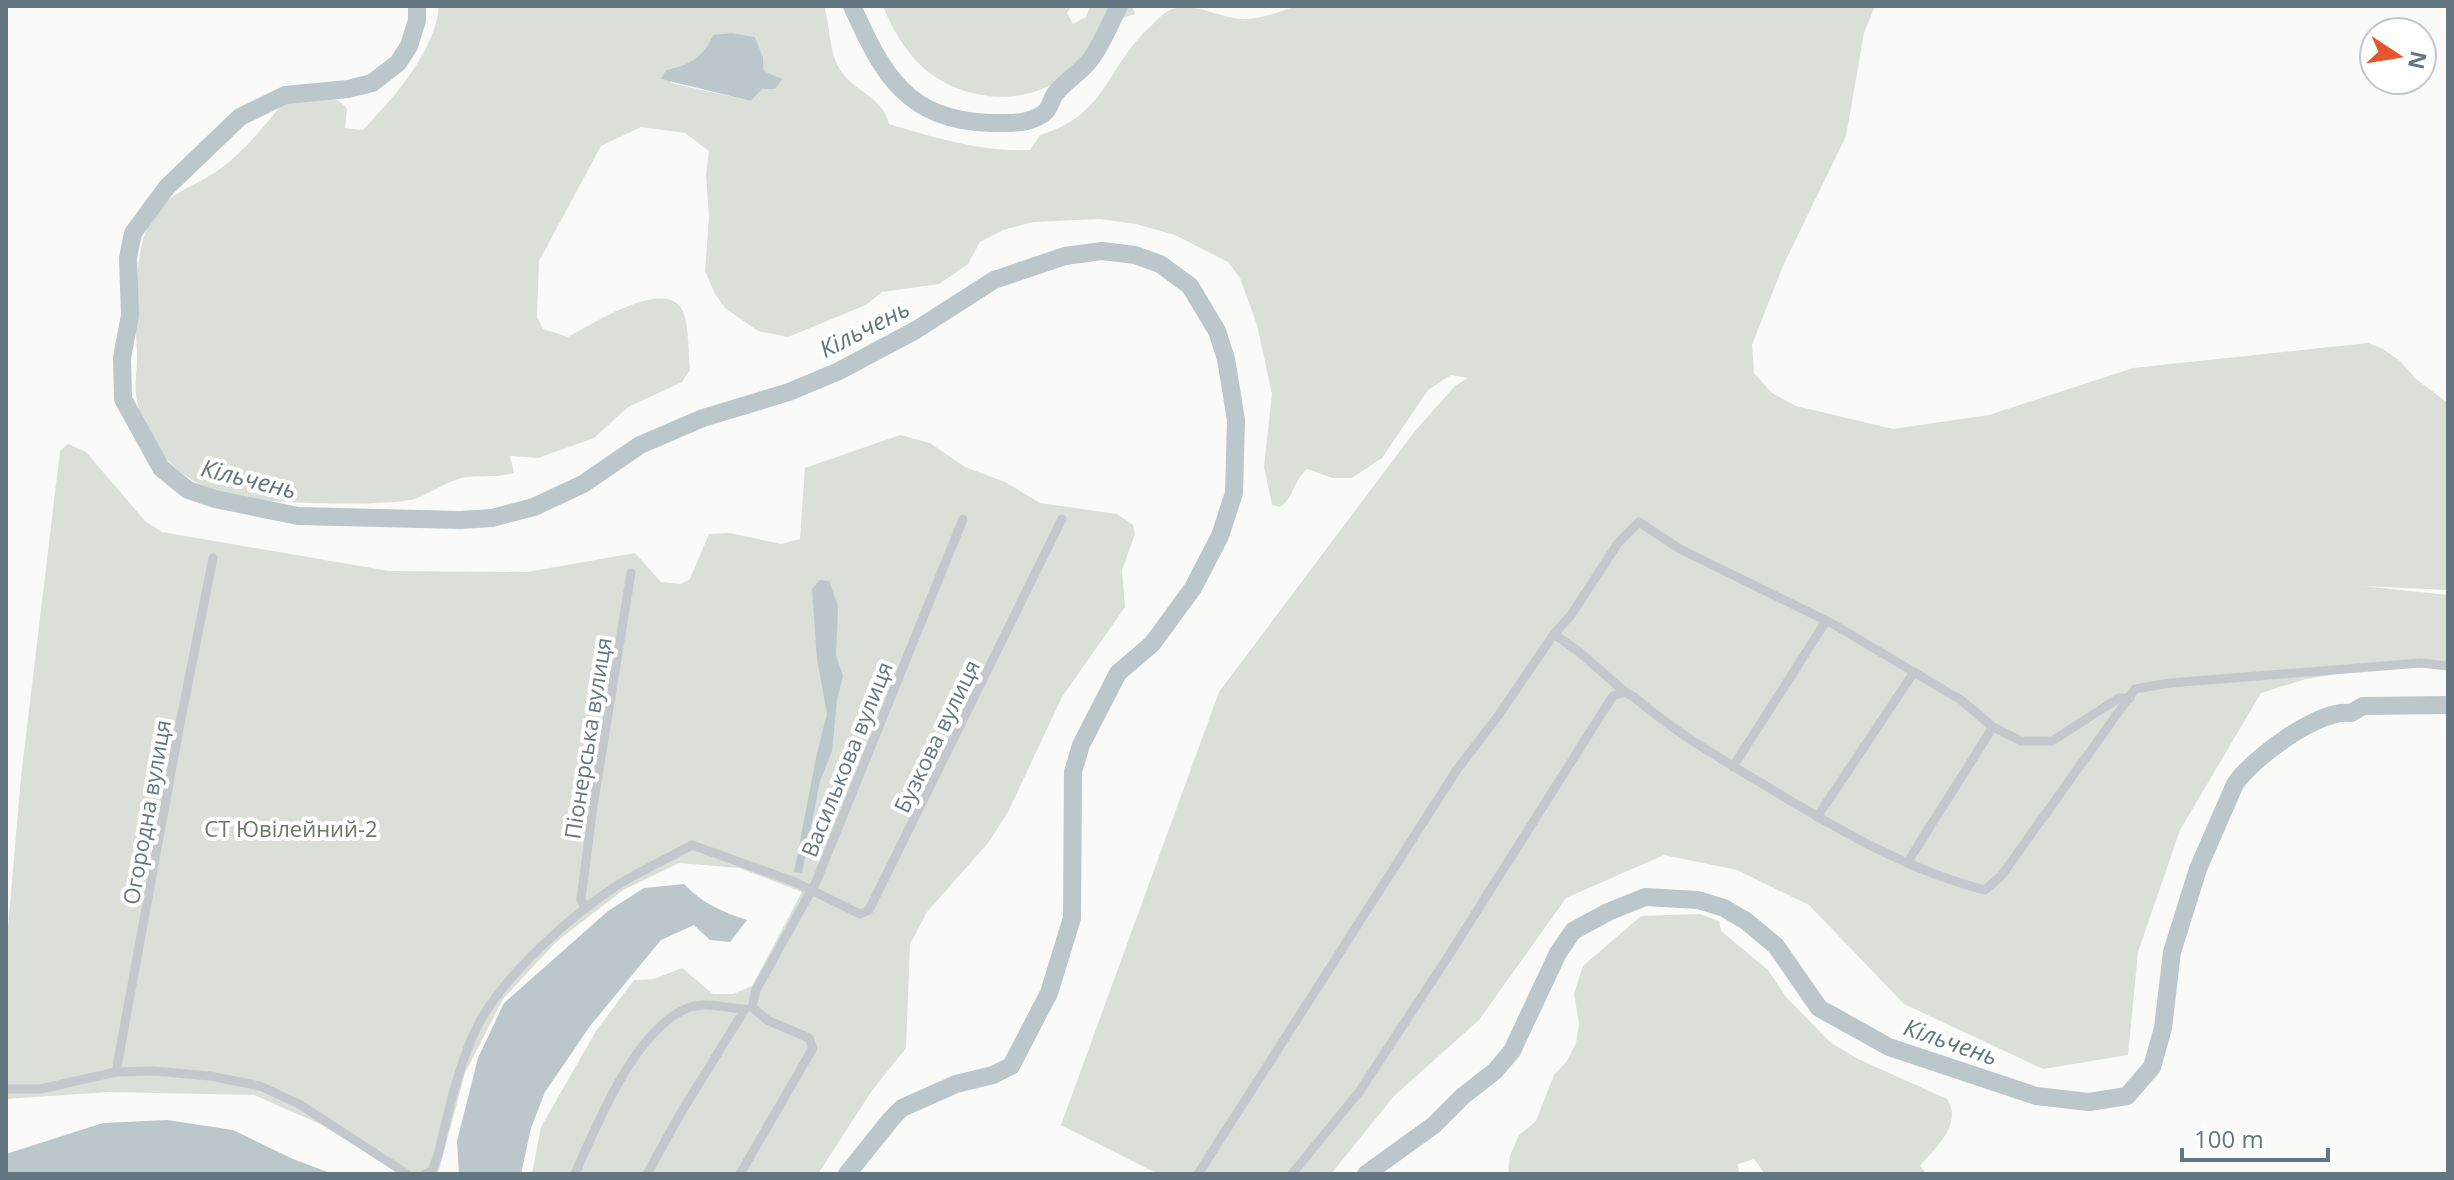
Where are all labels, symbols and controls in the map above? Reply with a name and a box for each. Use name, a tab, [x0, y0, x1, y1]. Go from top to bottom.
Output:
north arrow	[2358, 16, 2438, 96]
text: N	[2402, 48, 2435, 72]
water label: Кільчень	[813, 291, 915, 365]
water label: Кільчень	[198, 450, 300, 506]
street label: Піонерська вулиця	[556, 635, 618, 841]
street label: Бузкова вулиця	[886, 655, 986, 817]
street label: Василькова вулиця	[793, 657, 899, 861]
street label: Огородна вулиця	[115, 717, 177, 907]
park label: СT Ювілейний-2	[204, 813, 378, 843]
water label: Кільчень	[1900, 1010, 2002, 1072]
scale bar	[2182, 1112, 2328, 1162]
text: 100 m	[2194, 1122, 2264, 1155]

